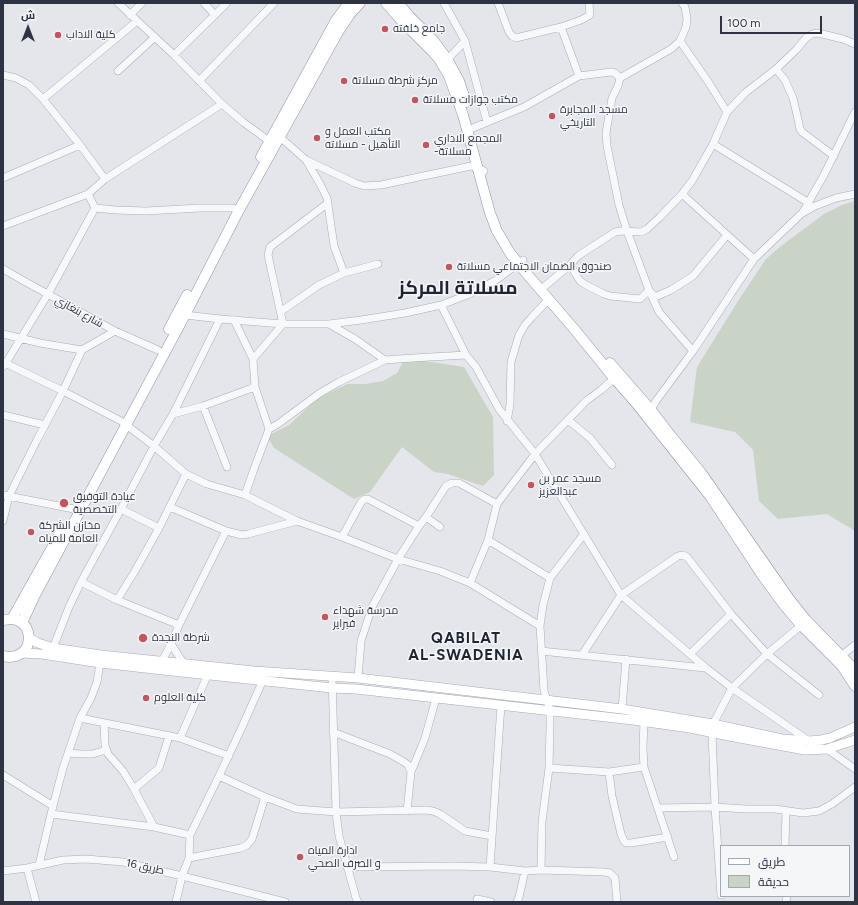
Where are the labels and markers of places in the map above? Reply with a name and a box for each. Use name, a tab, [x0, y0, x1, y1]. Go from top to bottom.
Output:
place label: جامع خلفته	[393, 22, 445, 36]
marker: جامع خلفته	[380, 24, 390, 34]
place label: كلية الاداب	[66, 28, 116, 42]
marker: كلية الاداب	[53, 30, 63, 40]
place label: مركز شرطة مسلاتة	[352, 74, 438, 88]
marker: مركز شرطة مسلاتة	[339, 76, 349, 86]
place label: مكتب جوازات مسلاتة	[423, 93, 518, 107]
marker: مكتب جوازات مسلاتة	[410, 95, 420, 105]
place label: مسجد المجابرة التاريخي	[560, 103, 628, 129]
marker: مسجد المجابرة التاريخي	[547, 111, 557, 121]
place label: مكتب العمل و التأهيل - مسلاته	[325, 125, 400, 151]
place label: المجمع الاداري -مسلاتة	[434, 132, 502, 158]
marker: مكتب العمل و التأهيل - مسلاته	[312, 133, 322, 143]
marker: المجمع الاداري -مسلاتة	[421, 140, 431, 150]
place label: صندوق الضمان الاجتماعي مسلاتة	[457, 260, 612, 274]
marker: صندوق الضمان الاجتماعي مسلاتة	[444, 262, 454, 272]
place label: مسجد عمر بن عبدالعزيز	[539, 472, 601, 498]
marker: مسجد عمر بن عبدالعزيز	[526, 480, 536, 490]
place label: عيادة التوفيق التخصصية	[73, 490, 136, 516]
marker: عيادة التوفيق التخصصية	[58, 497, 70, 509]
place label: مخازن الشركة العامة للمياه	[39, 519, 101, 545]
marker: مخازن الشركة العامة للمياه	[26, 527, 36, 537]
place label: مدرسة شهداء فبراير	[333, 604, 398, 630]
marker: مدرسة شهداء فبراير	[320, 612, 330, 622]
place label: شرطة النجدة	[152, 631, 210, 645]
marker: شرطة النجدة	[137, 632, 149, 644]
place label: كلية العلوم	[154, 691, 206, 705]
marker: كلية العلوم	[141, 693, 151, 703]
place label: ادارة المياه و الصرف الصحي	[308, 844, 381, 870]
marker: ادارة المياه و الصرف الصحي	[295, 852, 305, 862]

